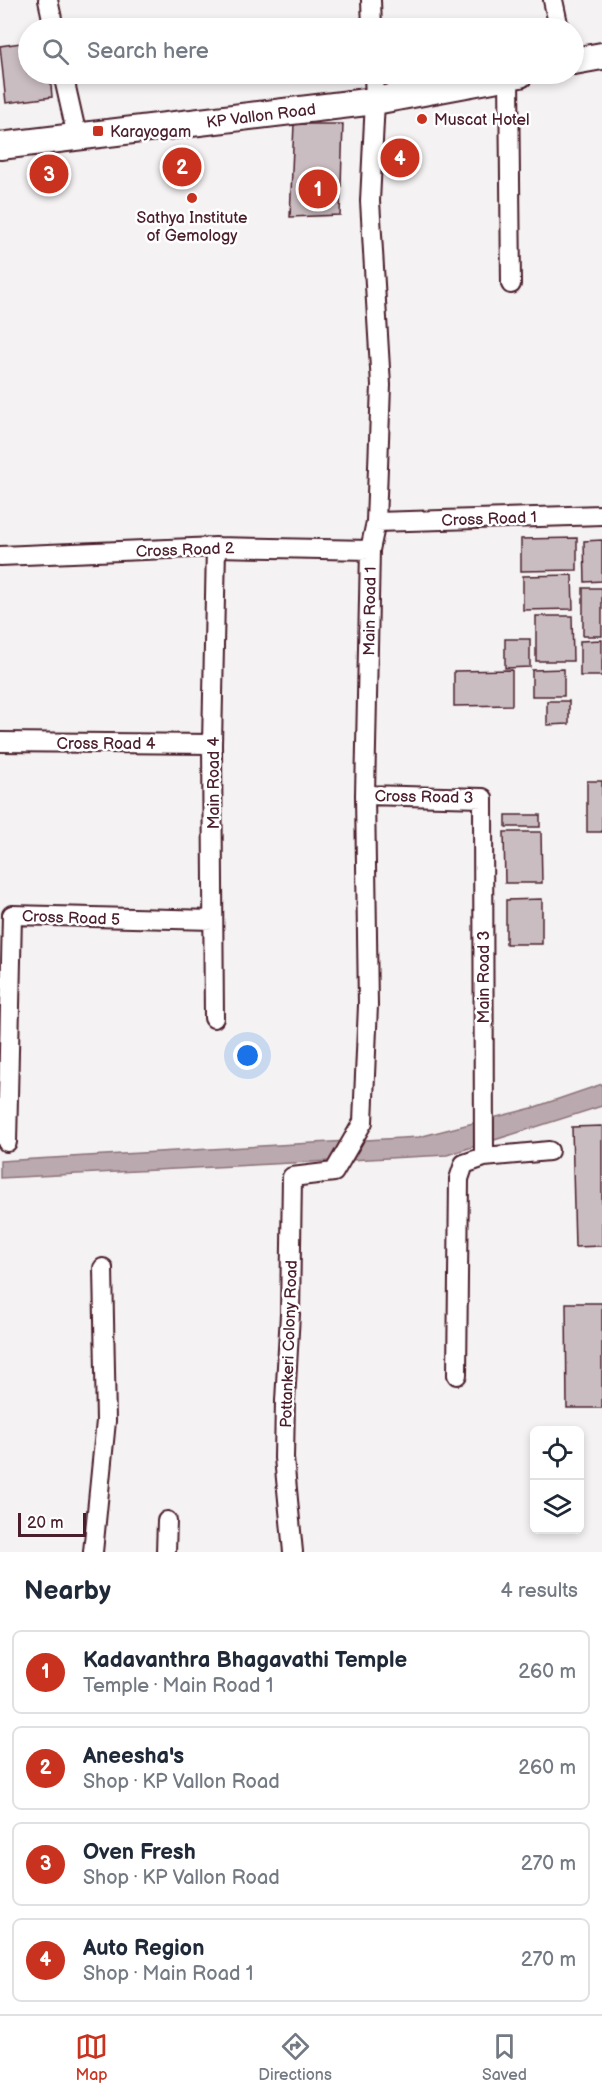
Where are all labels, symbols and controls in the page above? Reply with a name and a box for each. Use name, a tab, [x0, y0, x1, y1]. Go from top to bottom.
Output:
search box	[18, 18, 584, 84]
icon: search	[39, 35, 72, 68]
text: Search here	[87, 38, 209, 65]
street label: KP Vallon Road	[205, 100, 317, 133]
place label: Muscat Hotel	[434, 111, 530, 130]
marker: Muscat Hotel	[415, 112, 429, 126]
place label: Karayogam	[110, 123, 191, 142]
marker: Karayogam	[91, 124, 105, 138]
pin: 4	[380, 136, 420, 180]
pin: 2	[162, 144, 201, 190]
pin: 3	[29, 152, 68, 196]
pin: 1	[298, 166, 338, 212]
marker: Sathya Institute of Gemology	[185, 191, 199, 205]
place label: Sathya Institute of Gemology	[137, 209, 248, 246]
street label: Cross Road 1	[441, 508, 537, 531]
street label: Cross Road 2	[135, 539, 235, 562]
street label: Main Road 1	[360, 566, 381, 656]
street label: Cross Road 4	[57, 735, 156, 754]
street label: Main Road 4	[205, 736, 224, 829]
street label: Cross Road 3	[374, 787, 474, 808]
street label: Cross Road 5	[22, 907, 120, 930]
street label: Main Road 3	[475, 930, 494, 1023]
your location	[233, 1041, 262, 1070]
street label: Pottankeri Colony Road	[277, 1260, 302, 1428]
map controls	[530, 1426, 584, 1534]
button: locate	[530, 1426, 584, 1480]
button: layers	[530, 1480, 584, 1534]
scale bar	[18, 1510, 86, 1538]
text: 20 m	[27, 1514, 63, 1533]
text: Nearby	[24, 1576, 111, 1607]
text: 4 results	[500, 1579, 578, 1603]
text: Kadavanthra Bhagavathi Temple	[83, 1647, 407, 1674]
text: 1	[41, 1660, 50, 1684]
text: 260 m	[518, 1660, 576, 1684]
text: Temple · Main Road 1	[83, 1674, 274, 1698]
text: Aneesha's	[83, 1743, 184, 1770]
text: 2	[40, 1756, 51, 1780]
text: 260 m	[518, 1756, 576, 1780]
text: Shop · KP Vallon Road	[83, 1770, 280, 1794]
text: Oven Fresh	[83, 1839, 196, 1866]
text: 3	[40, 1852, 51, 1876]
text: 270 m	[521, 1852, 576, 1876]
text: Shop · KP Vallon Road	[83, 1866, 280, 1890]
text: Auto Region	[83, 1935, 204, 1962]
text: 4	[40, 1948, 51, 1972]
text: 270 m	[521, 1948, 576, 1972]
text: Shop · Main Road 1	[83, 1962, 254, 1986]
tab: Map	[75, 2030, 108, 2085]
tab: Directions	[258, 2030, 332, 2085]
tab: Saved	[482, 2030, 527, 2085]

